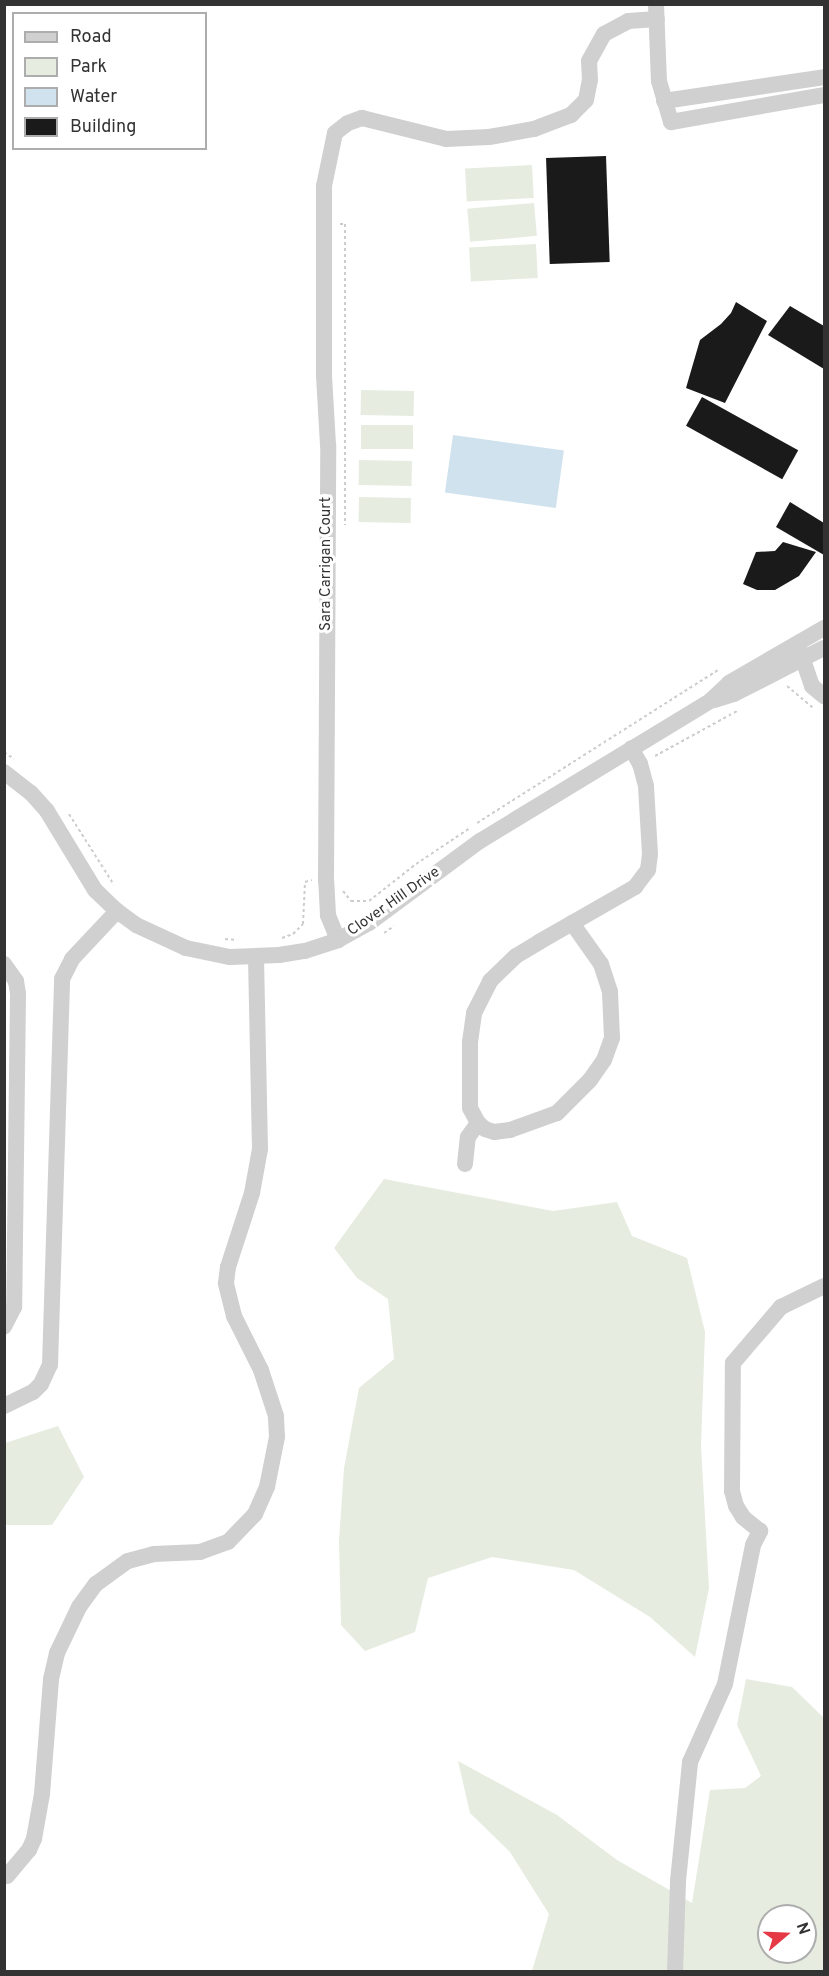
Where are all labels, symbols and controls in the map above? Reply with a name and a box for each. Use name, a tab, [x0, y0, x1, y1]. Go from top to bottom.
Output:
legend	[12, 12, 207, 150]
text: Road	[70, 26, 112, 49]
text: Park	[70, 56, 107, 79]
text: Water	[70, 86, 117, 109]
text: Building	[70, 116, 136, 139]
street label: Sara Carrigan Court	[318, 497, 336, 631]
street label: Clover Hill Drive	[344, 864, 444, 940]
north arrow	[757, 1904, 817, 1964]
text: N	[791, 1920, 813, 1937]

